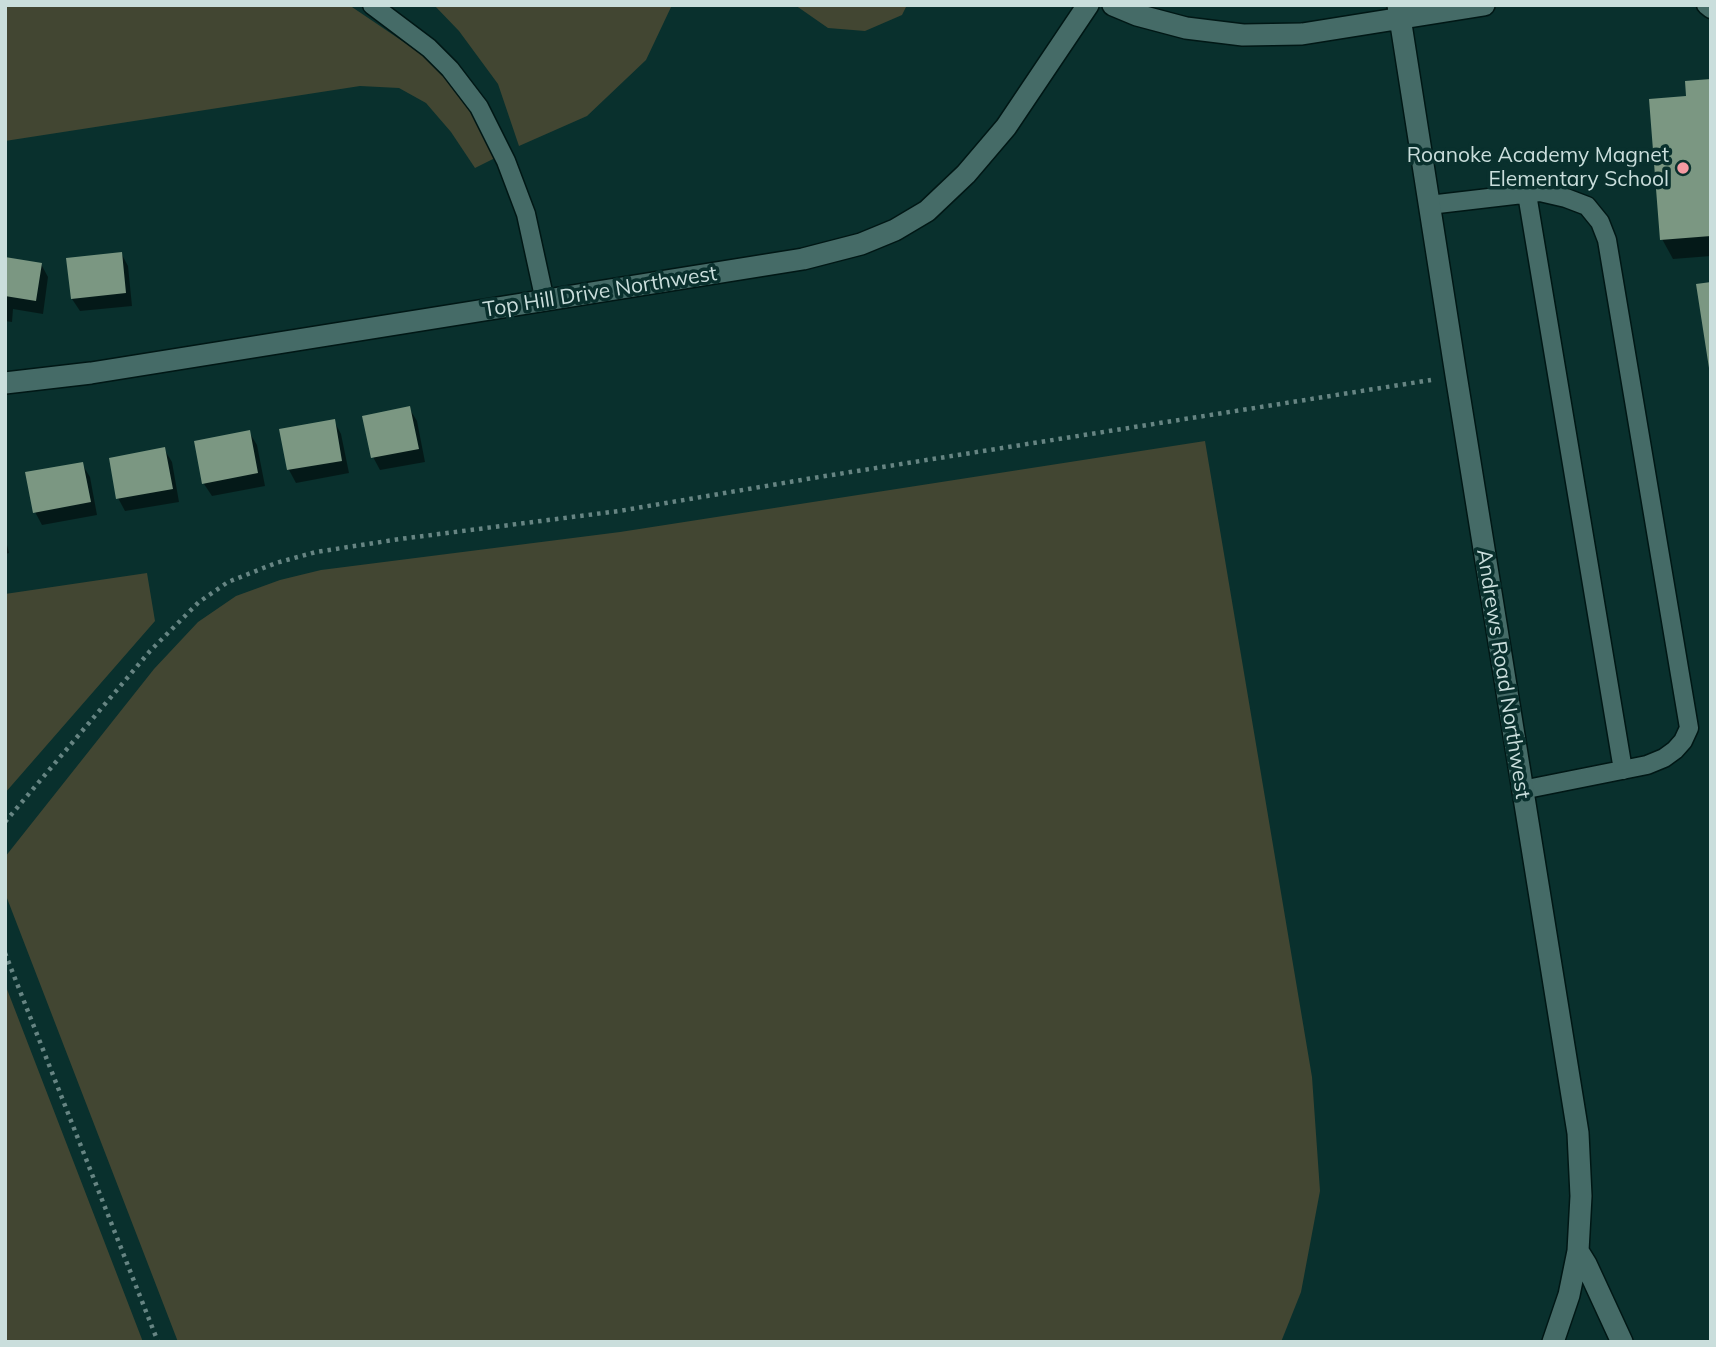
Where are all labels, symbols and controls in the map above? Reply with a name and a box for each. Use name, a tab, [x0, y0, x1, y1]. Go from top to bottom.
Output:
place label: Roanoke Academy Magnet Elementary School	[1407, 143, 1669, 193]
marker: Roanoke Academy Magnet Elementary School	[1675, 160, 1691, 176]
street label: Top Hill Drive Northwest	[481, 261, 719, 323]
street label: Andrews Road Northwest	[1471, 547, 1535, 801]

